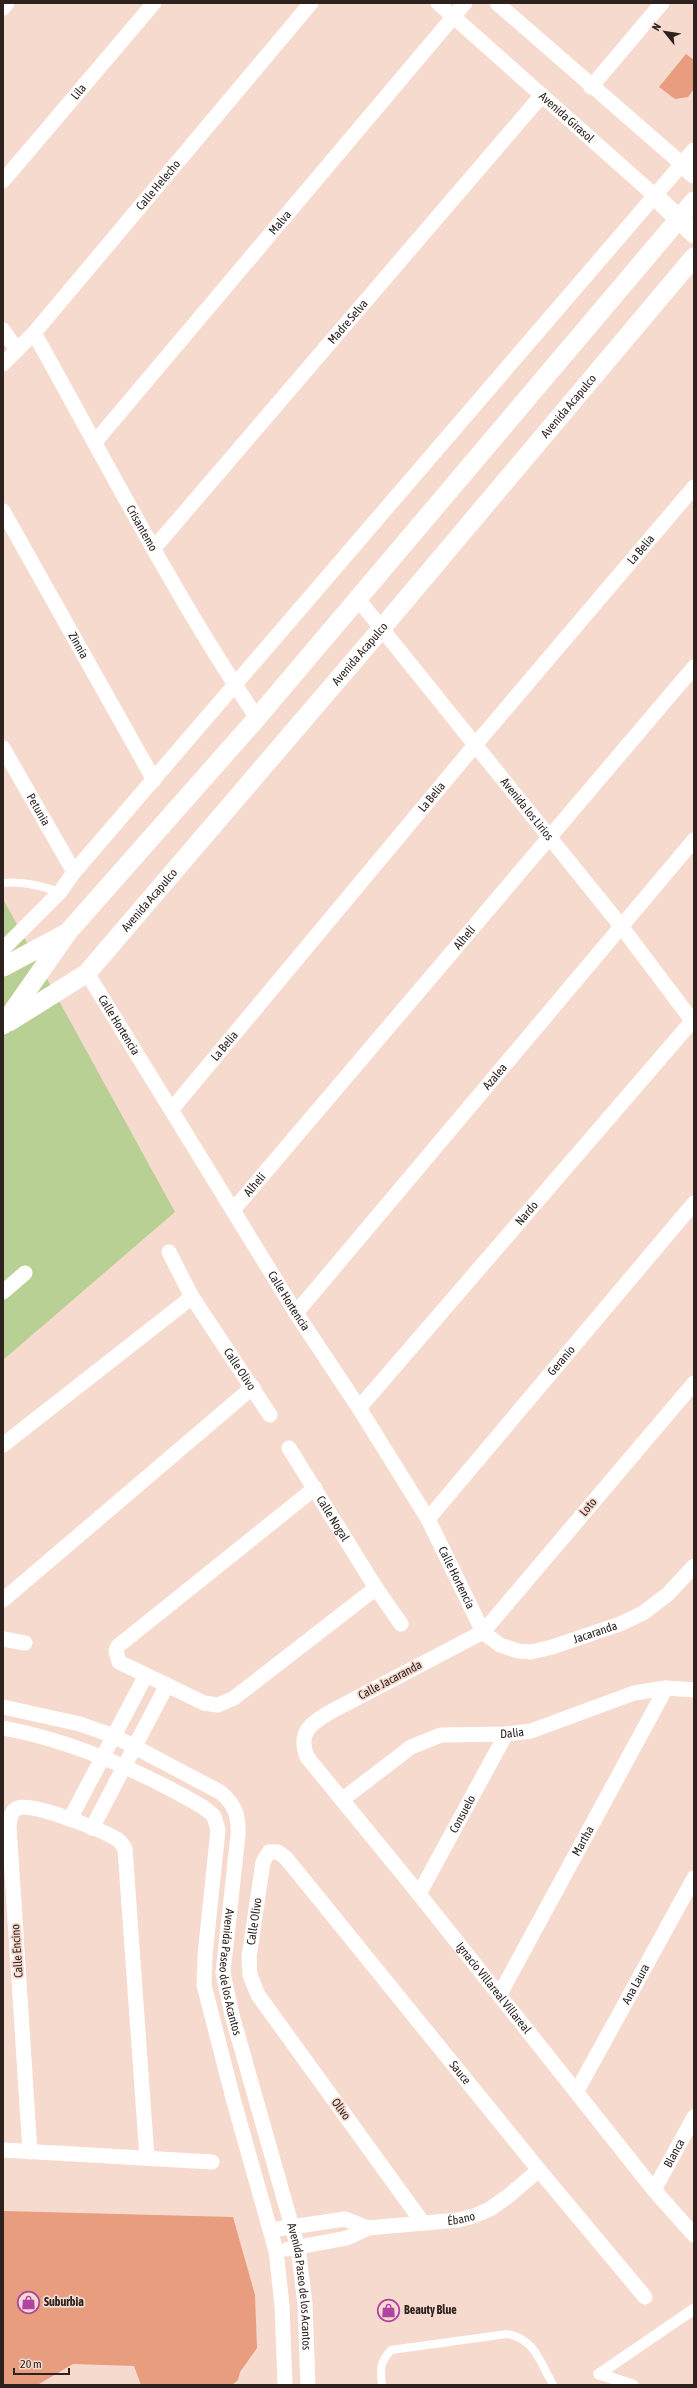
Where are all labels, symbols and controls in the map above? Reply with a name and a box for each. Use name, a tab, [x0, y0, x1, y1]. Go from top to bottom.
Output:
north arrow	[645, 12, 685, 52]
text: N	[650, 21, 663, 33]
street label: Lila	[68, 81, 89, 102]
street label: Avenida Girasol	[536, 89, 598, 146]
street label: Calle Helecho	[133, 157, 183, 213]
street label: Malva	[266, 208, 294, 237]
street label: Madre Selva	[325, 297, 371, 347]
street label: Avenida Acapulco	[538, 371, 599, 441]
street label: Crisantemo	[123, 503, 160, 554]
street label: La Belia	[624, 532, 657, 567]
street label: Avenida Acapulco	[329, 619, 391, 688]
street label: Zinnia	[65, 630, 91, 661]
street label: Avenida los Lirios	[498, 775, 556, 843]
street label: La Belia	[415, 779, 448, 815]
street label: Petunia	[24, 791, 53, 828]
street label: Avenida Acapulco	[119, 866, 180, 934]
street label: Alhelí	[451, 923, 478, 952]
street label: Calle Hortencia	[95, 992, 143, 1058]
street label: La Belia	[208, 1028, 241, 1064]
street label: Azalea	[480, 1061, 510, 1093]
street label: Alhelí	[241, 1170, 269, 1199]
street label: Nardo	[512, 1198, 541, 1228]
street label: Calle Hortencia	[265, 1268, 313, 1333]
street label: Geranio	[545, 1342, 578, 1379]
street label: Calle Olivo	[221, 1345, 259, 1393]
street label: Calle Nogal	[313, 1493, 353, 1544]
street label: Loto	[576, 1495, 600, 1519]
street label: Calle Hortencia	[435, 1544, 478, 1611]
street label: Jacaranda	[571, 1618, 619, 1646]
street label: Calle Jacaranda	[356, 1657, 424, 1703]
street label: Dalia	[500, 1725, 525, 1741]
street label: Consuelo	[447, 1792, 479, 1835]
street label: Martha	[569, 1824, 597, 1858]
street label: Calle Olivo	[244, 1896, 265, 1946]
street label: Avenida Paseo de los Acantos	[216, 1908, 244, 2037]
street label: Calle Encino	[8, 1923, 26, 1978]
street label: Ignacio Villareal Villareal	[453, 1939, 535, 2037]
street label: Ana Laura	[619, 1961, 652, 2007]
street label: Sauce	[446, 2058, 474, 2087]
street label: Olivo	[328, 2095, 354, 2123]
street label: Blanca	[661, 2136, 688, 2170]
street label: Ébano	[447, 2209, 477, 2228]
street label: Avenida Paseo de los Acantos	[284, 2221, 314, 2350]
shop icon: Suburbia	[16, 2289, 42, 2315]
place label: Suburbia	[44, 2295, 84, 2309]
shop icon: Beauty Blue	[375, 2297, 401, 2323]
place label: Beauty Blue	[404, 2303, 457, 2317]
scale bar	[14, 2350, 69, 2376]
text: 20 m	[20, 2357, 42, 2371]

